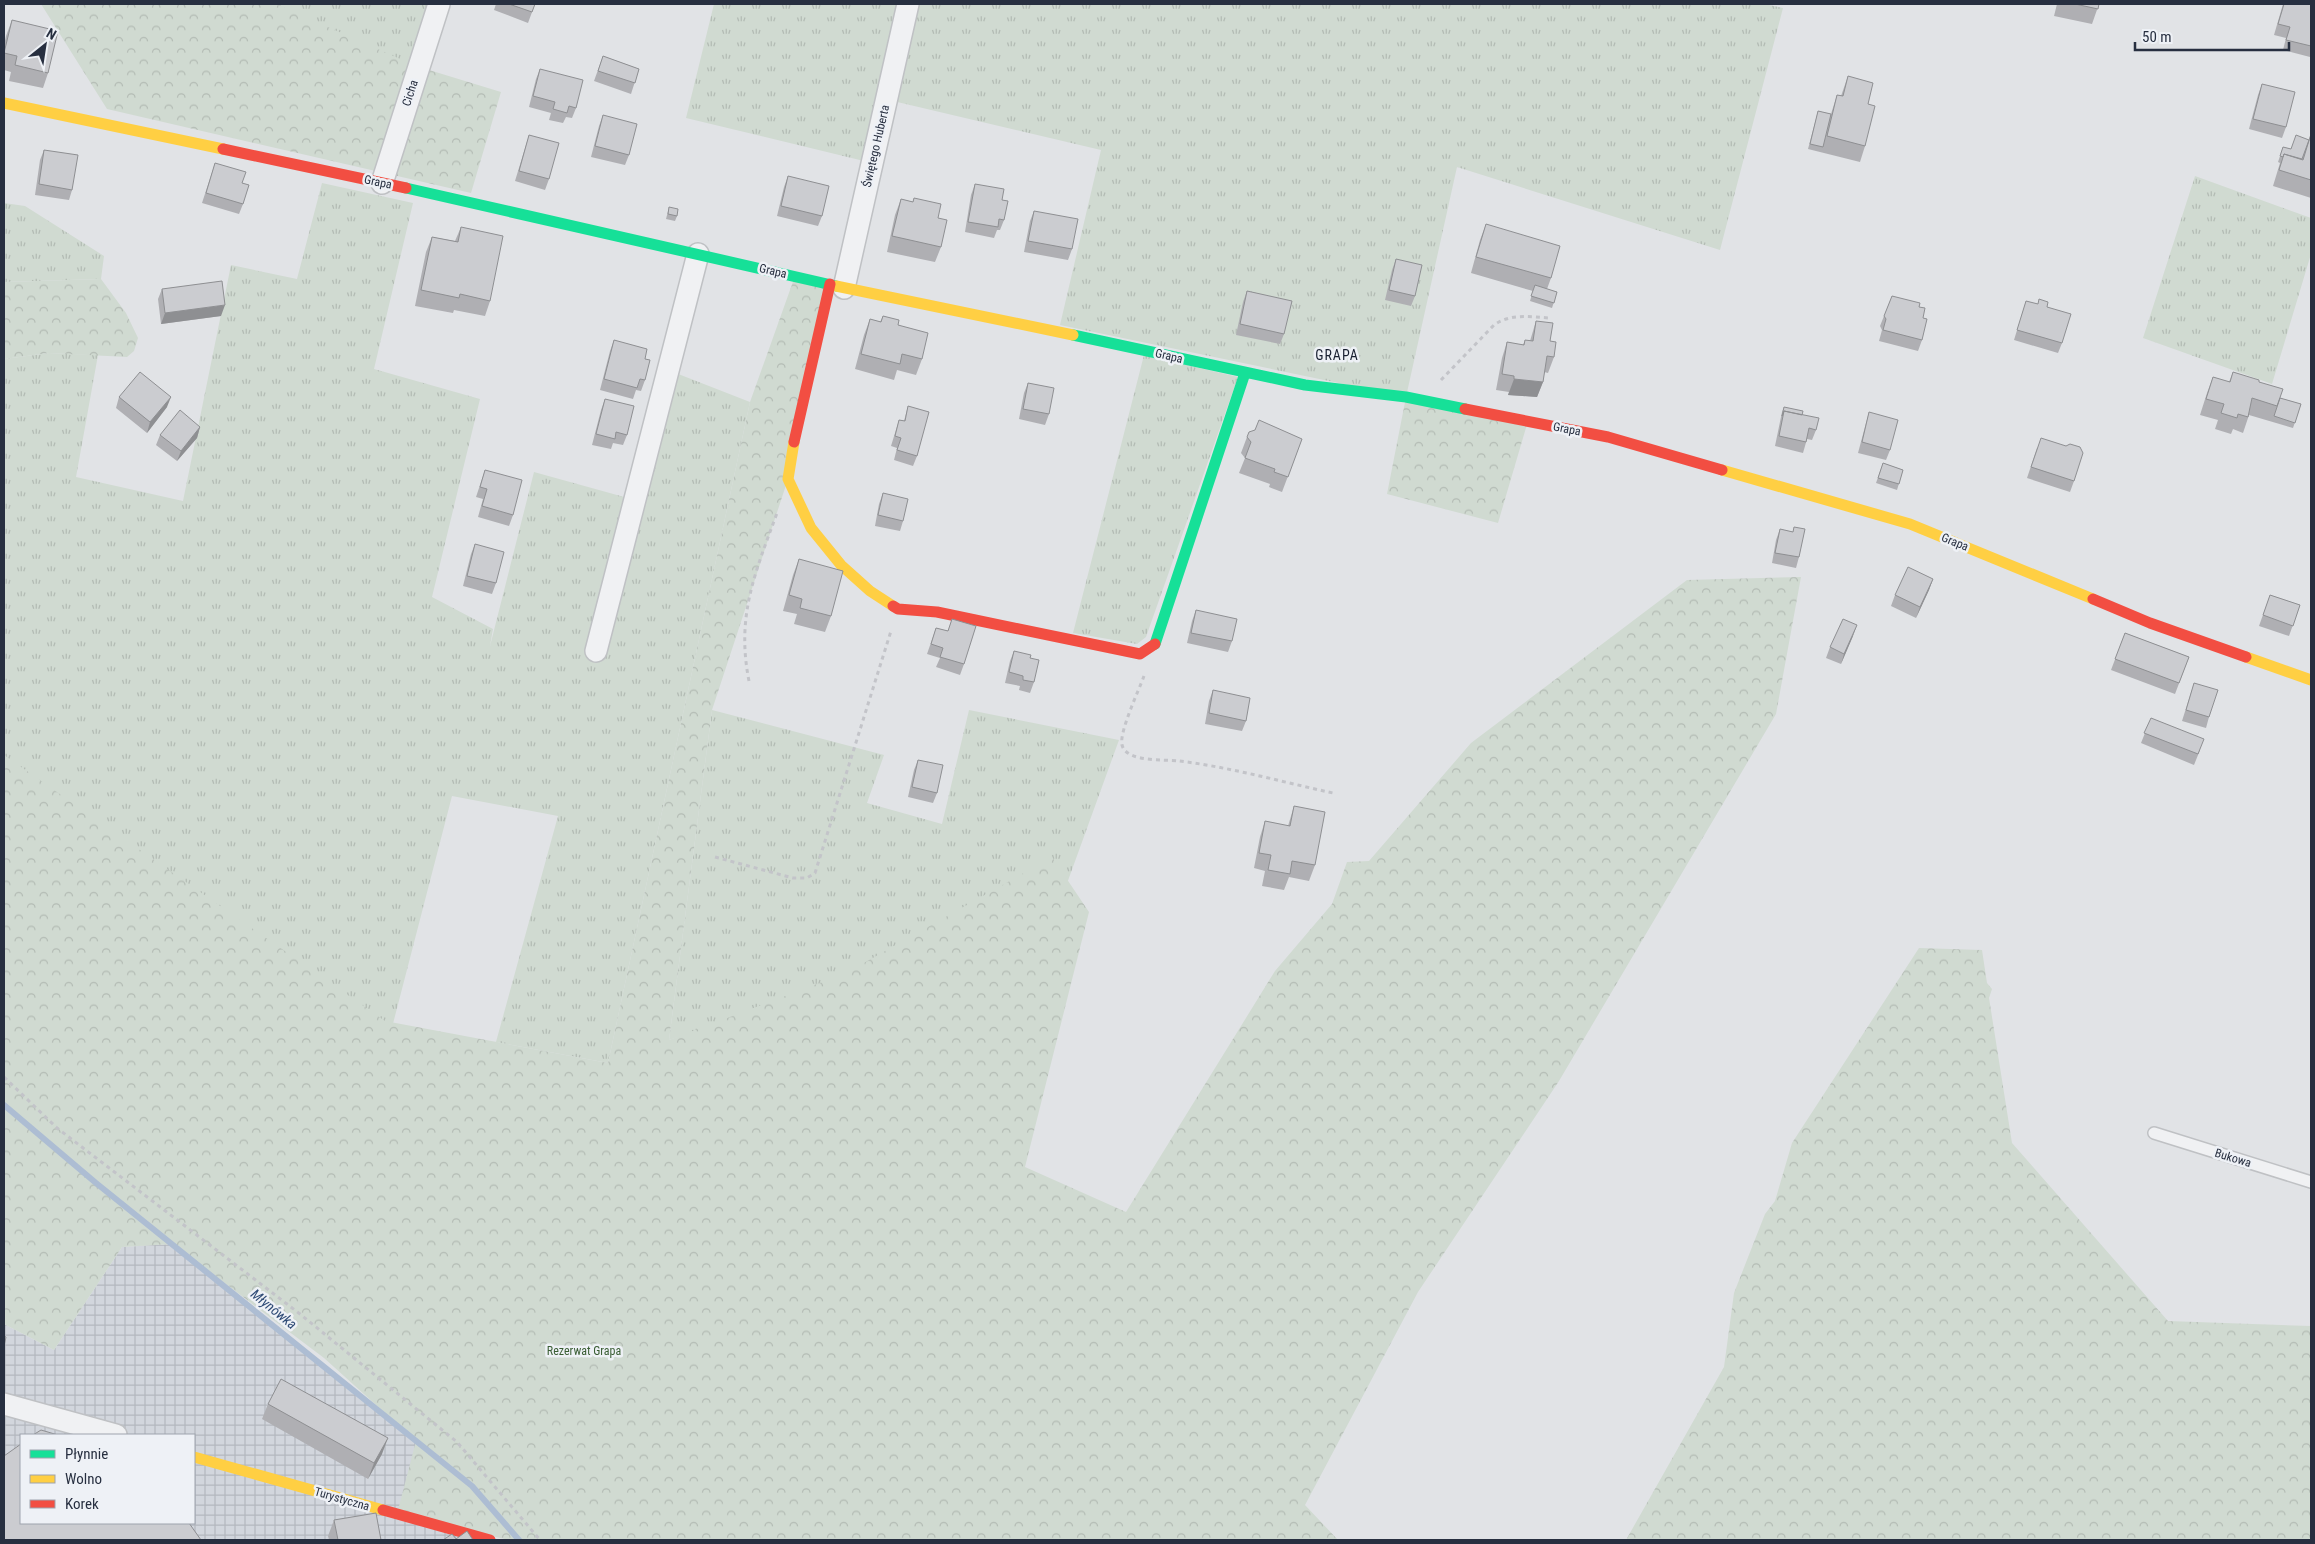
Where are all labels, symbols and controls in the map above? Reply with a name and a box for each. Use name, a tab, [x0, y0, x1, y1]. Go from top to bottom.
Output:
north arrow	[20, 20, 70, 70]
scale bar	[2135, 20, 2289, 52]
text: N	[44, 25, 59, 43]
text: 50 m	[2142, 28, 2172, 46]
street label: Cicha	[399, 78, 421, 108]
street label: Świętego Huberta	[859, 103, 892, 189]
street label: Grapa	[363, 172, 393, 192]
street label: Grapa	[758, 261, 788, 281]
street label: Grapa	[1154, 346, 1184, 366]
district label: GRAPA	[1315, 347, 1359, 363]
street label: Grapa	[1552, 419, 1582, 439]
street label: Grapa	[1939, 530, 1971, 554]
street label: Bukowa	[2213, 1146, 2253, 1170]
water label: Młynówka	[248, 1286, 300, 1332]
park label: Rezerwat Grapa	[547, 1344, 621, 1358]
legend	[20, 1434, 195, 1524]
text: Płynnie	[65, 1445, 108, 1463]
text: Wolno	[65, 1470, 102, 1488]
street label: Turystyczna	[313, 1484, 371, 1514]
text: Korek	[65, 1495, 99, 1513]

